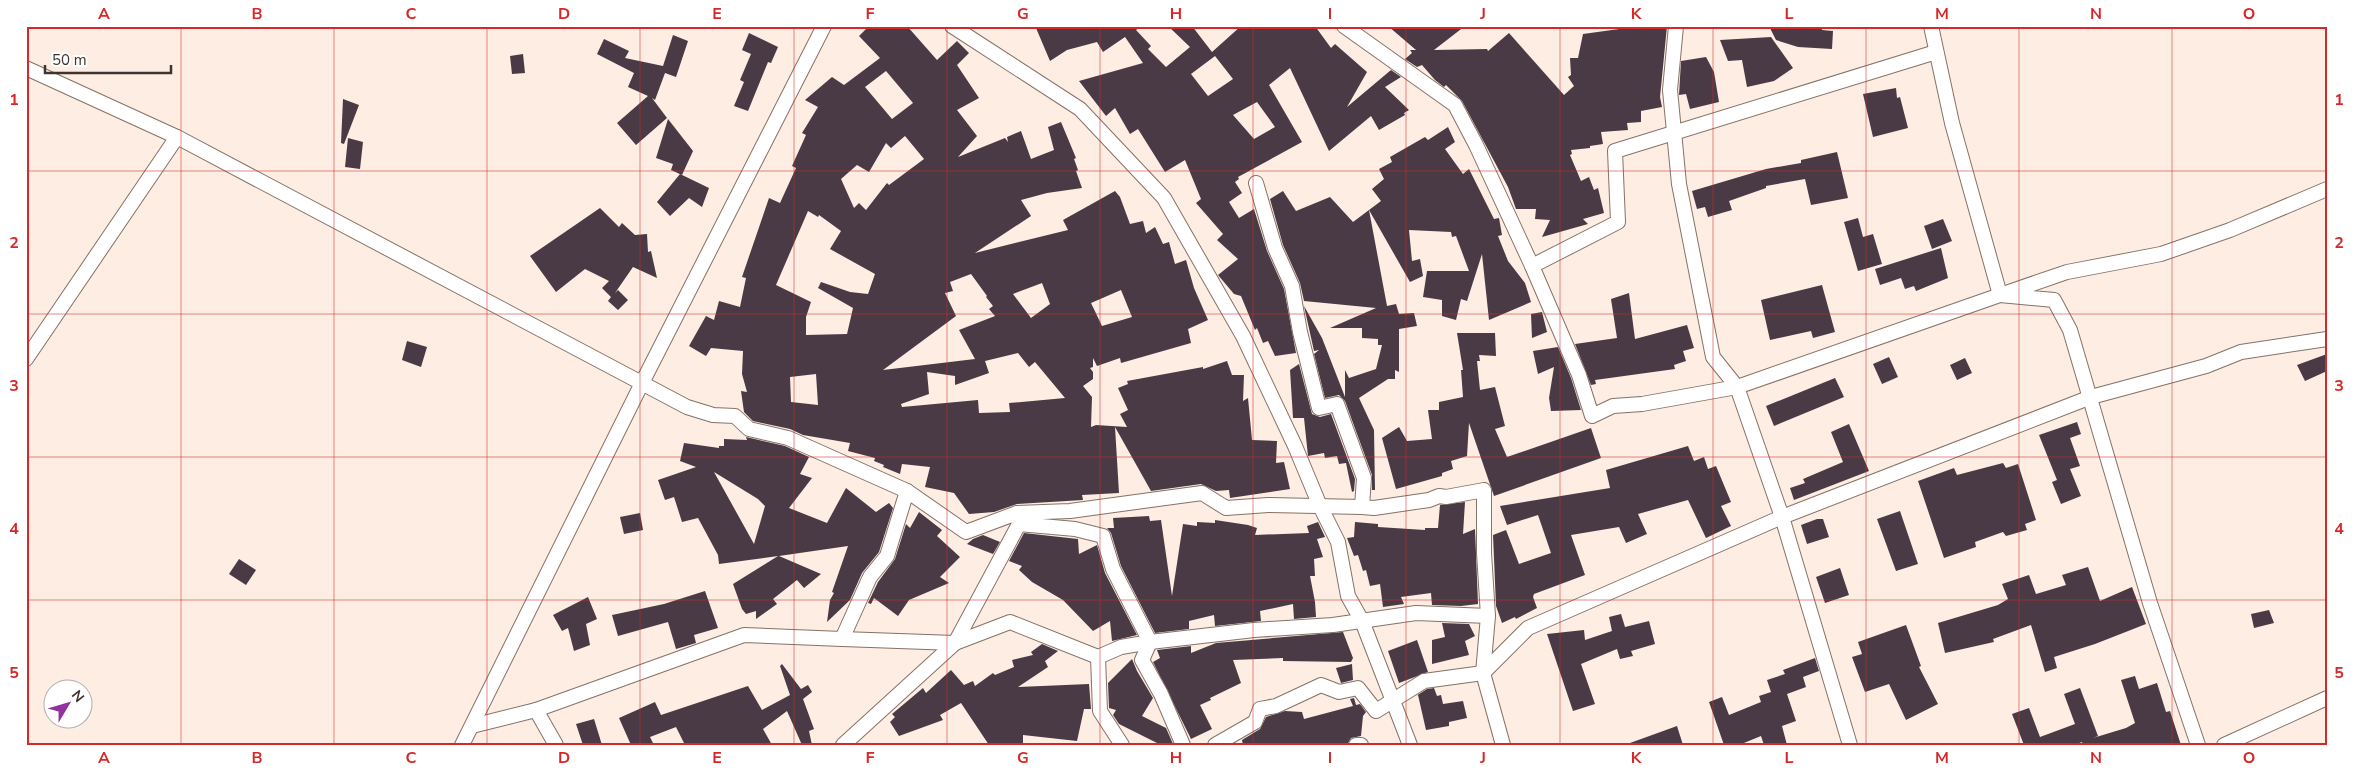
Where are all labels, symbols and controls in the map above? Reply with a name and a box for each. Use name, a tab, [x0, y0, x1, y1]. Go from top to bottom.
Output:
text: A	[98, 3, 110, 25]
text: B	[251, 3, 263, 25]
text: C	[406, 3, 417, 25]
text: D	[558, 3, 570, 25]
text: E	[712, 3, 722, 25]
text: F	[866, 3, 875, 25]
text: G	[1017, 3, 1029, 25]
text: H	[1170, 3, 1182, 25]
text: I	[1328, 3, 1332, 25]
text: J	[1479, 3, 1486, 25]
text: K	[1631, 3, 1643, 25]
text: L	[1785, 3, 1794, 25]
text: M	[1935, 3, 1949, 25]
text: N	[2090, 3, 2102, 25]
text: O	[2243, 3, 2255, 25]
scale bar	[45, 42, 171, 74]
text: 50 m	[52, 50, 87, 70]
text: 1	[9, 89, 19, 111]
text: 1	[2334, 89, 2344, 111]
text: 2	[9, 232, 19, 254]
text: 2	[2334, 232, 2344, 254]
text: 3	[9, 375, 19, 397]
text: 3	[2334, 375, 2344, 397]
text: 4	[9, 518, 19, 540]
text: 4	[2334, 518, 2344, 540]
text: 5	[9, 662, 19, 684]
text: 5	[2334, 662, 2344, 684]
north arrow	[42, 678, 92, 728]
text: N	[67, 686, 89, 706]
text: A	[98, 747, 110, 769]
text: B	[251, 747, 263, 769]
text: C	[406, 747, 417, 769]
text: D	[558, 747, 570, 769]
text: E	[712, 747, 722, 769]
text: F	[866, 747, 875, 769]
text: G	[1017, 747, 1029, 769]
text: H	[1170, 747, 1182, 769]
text: I	[1328, 747, 1332, 769]
text: J	[1479, 747, 1486, 769]
text: K	[1631, 747, 1643, 769]
text: L	[1785, 747, 1794, 769]
text: M	[1935, 747, 1949, 769]
text: N	[2090, 747, 2102, 769]
text: O	[2243, 747, 2255, 769]

